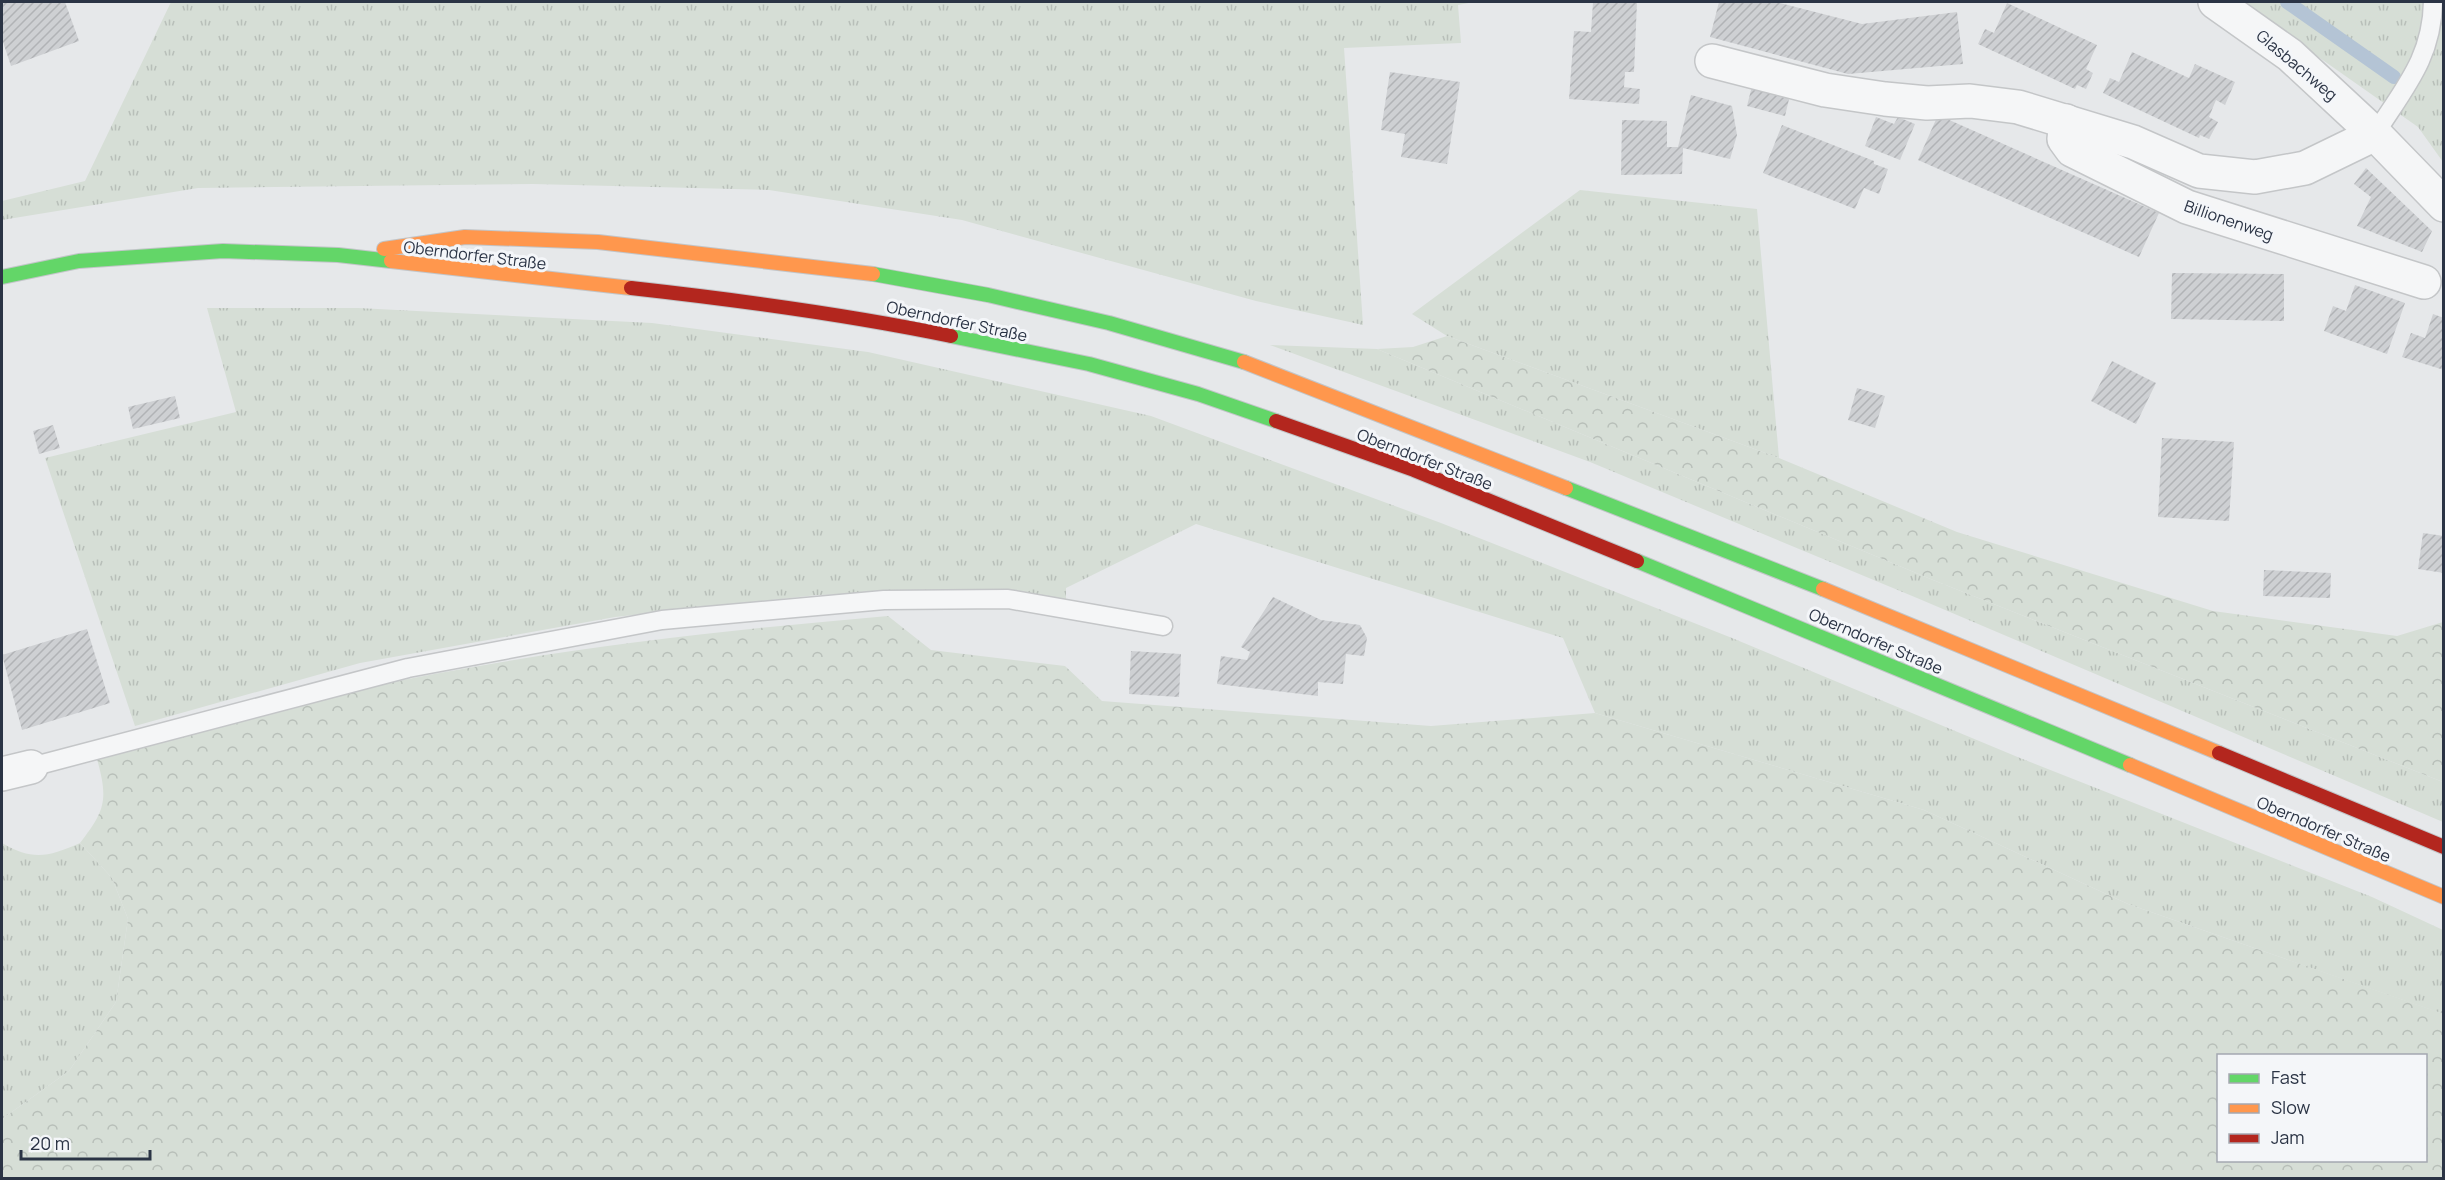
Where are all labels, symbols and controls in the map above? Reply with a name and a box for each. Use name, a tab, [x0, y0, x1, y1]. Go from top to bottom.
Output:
street label: Glasbachweg	[2252, 24, 2342, 106]
street label: Billionenweg	[2181, 194, 2277, 246]
street label: Oberndorfer Straße	[402, 235, 548, 275]
street label: Oberndorfer Straße	[885, 295, 1029, 347]
street label: Oberndorfer Straße	[1354, 423, 1496, 495]
street label: Oberndorfer Straße	[1806, 603, 1946, 679]
street label: Oberndorfer Straße	[2254, 791, 2394, 867]
legend	[2217, 1054, 2427, 1162]
text: Fast	[2271, 1065, 2306, 1089]
text: Slow	[2271, 1095, 2311, 1119]
scale bar	[21, 1123, 150, 1161]
text: Jam	[2271, 1125, 2305, 1149]
text: 20 m	[30, 1131, 70, 1155]

